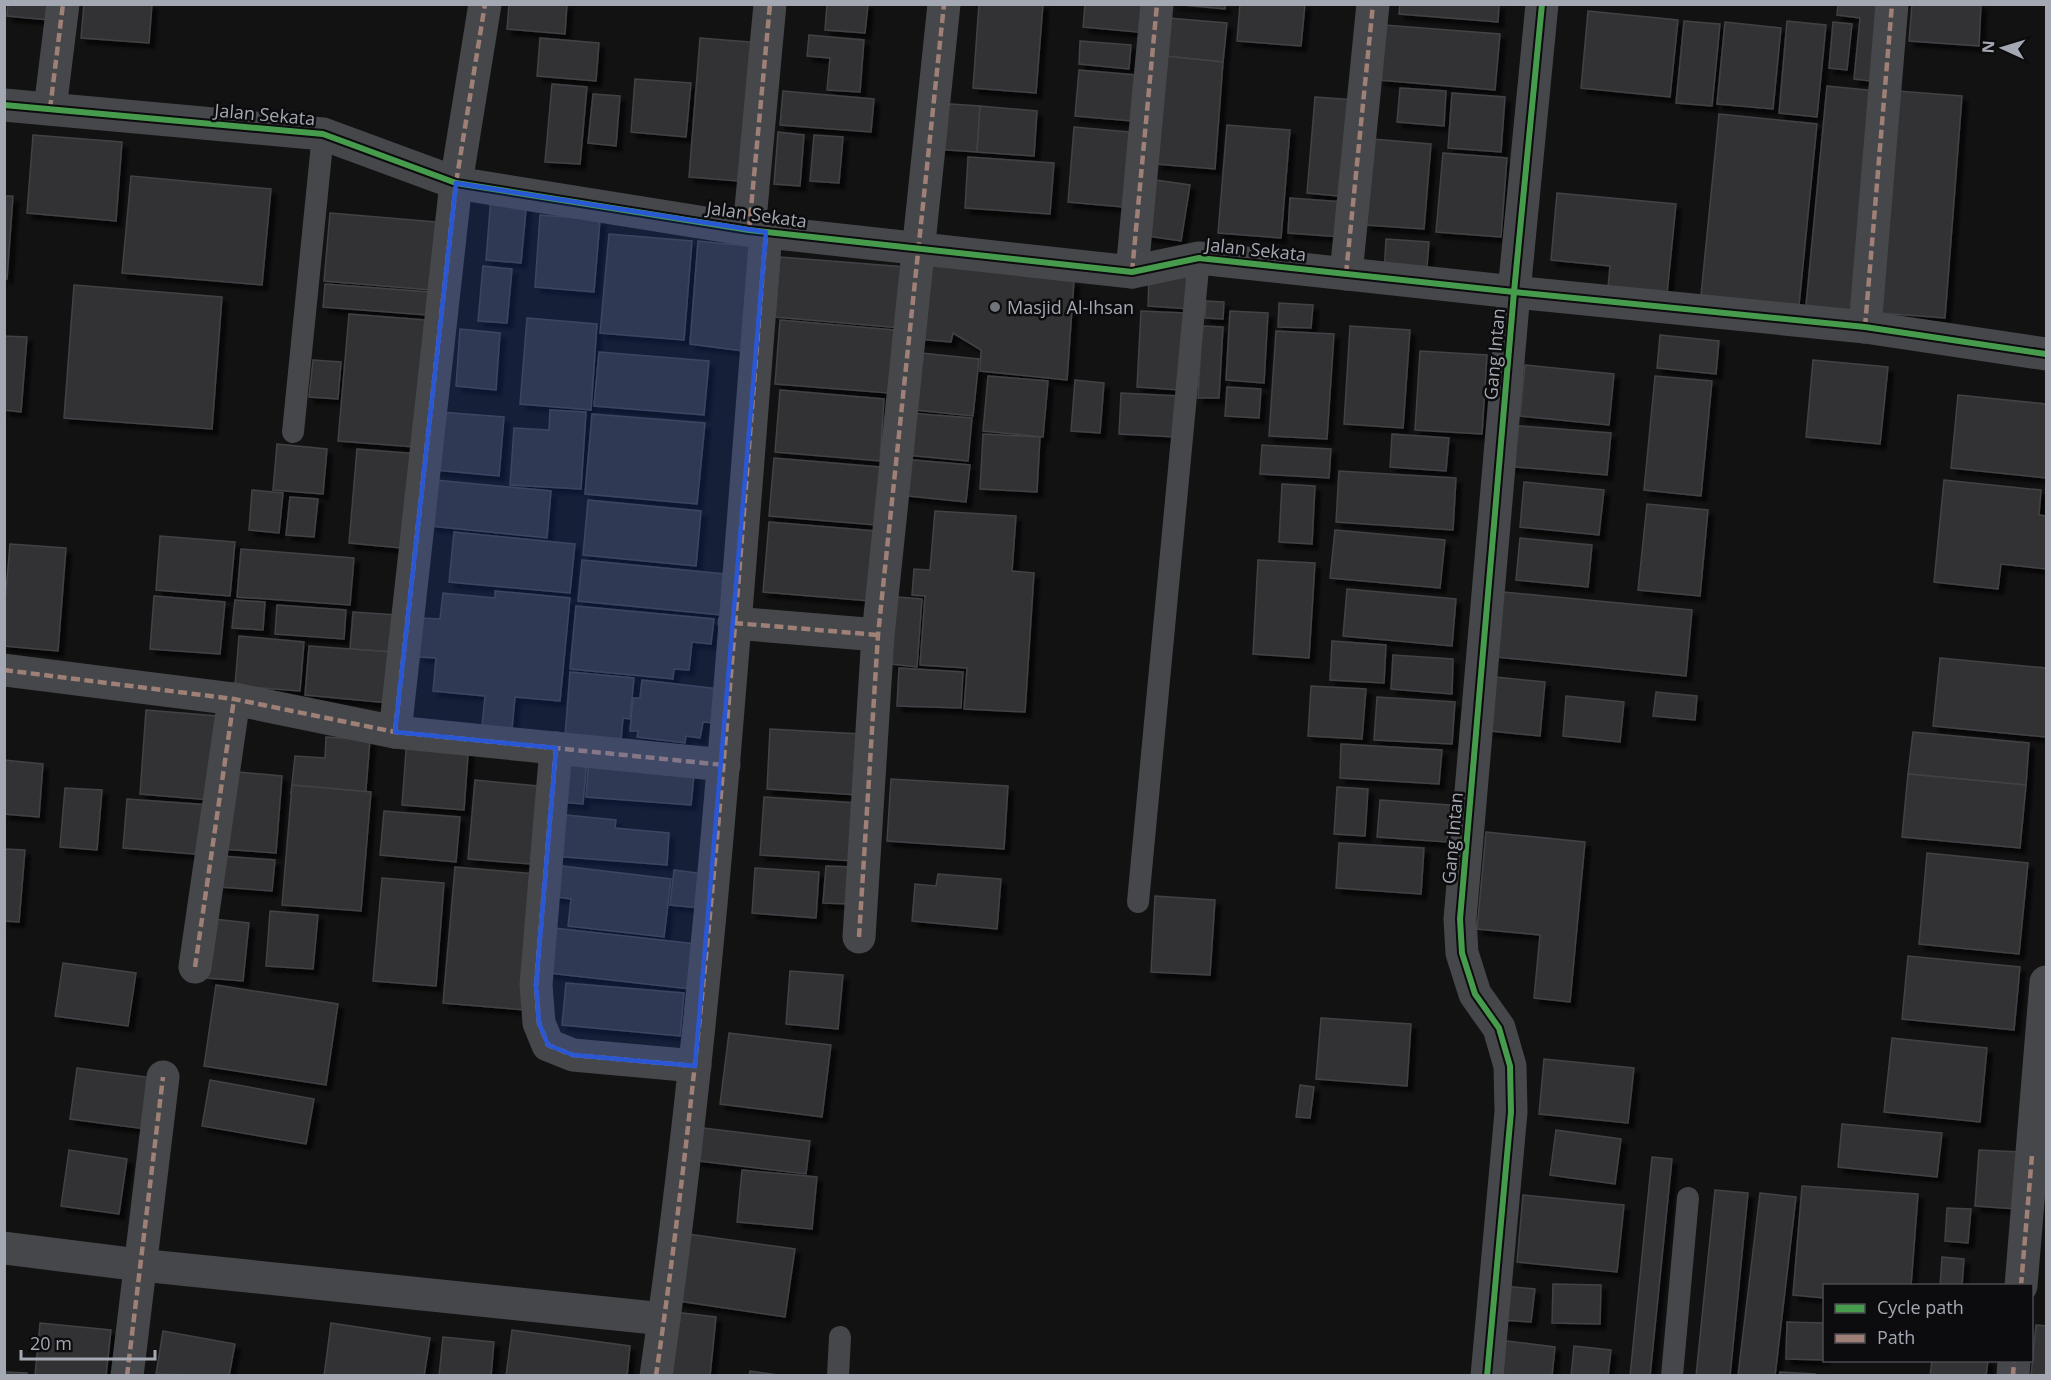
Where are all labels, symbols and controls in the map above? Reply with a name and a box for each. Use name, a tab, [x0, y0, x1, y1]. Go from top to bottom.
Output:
north arrow	[1973, 18, 2033, 78]
text: N	[1977, 40, 1999, 54]
street label: Jalan Sekata	[212, 97, 316, 130]
street label: Jalan Sekata	[703, 195, 809, 233]
street label: Jalan Sekata	[1203, 232, 1307, 266]
place label: Masjid Al-Ihsan	[1007, 295, 1134, 319]
marker: Masjid Al-Ihsan	[988, 300, 1002, 314]
street label: Gang Intan	[1478, 307, 1510, 401]
street label: Gang Intan	[1436, 791, 1468, 885]
legend	[1823, 1284, 2033, 1362]
text: Cycle path	[1877, 1295, 1964, 1319]
scale bar	[21, 1323, 154, 1361]
text: Path	[1877, 1325, 1915, 1349]
text: 20 m	[30, 1331, 72, 1355]

